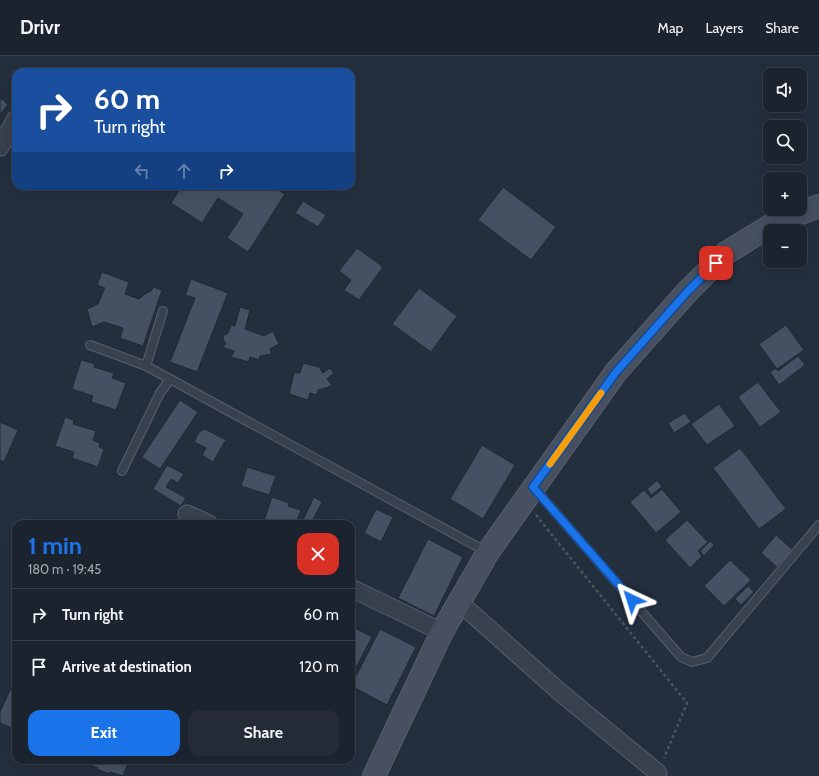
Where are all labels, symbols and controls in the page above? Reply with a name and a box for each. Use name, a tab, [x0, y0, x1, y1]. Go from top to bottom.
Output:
text: Drivr	[20, 16, 60, 39]
text: Map	[658, 19, 683, 37]
text: Layers	[705, 19, 743, 37]
text: Share	[765, 19, 799, 37]
map controls	[763, 68, 807, 268]
button: sound	[763, 68, 807, 112]
text: 60 m	[94, 82, 160, 116]
icon: right	[28, 84, 80, 136]
text: Turn right	[94, 116, 165, 138]
button: search	[763, 120, 807, 164]
icon: left	[131, 160, 153, 182]
icon: ahead	[173, 160, 195, 182]
icon: right	[215, 160, 237, 182]
button: +	[763, 172, 807, 216]
button: −	[763, 224, 807, 268]
pin	[699, 246, 733, 280]
icon: arrive	[705, 252, 727, 274]
text: 1 min	[28, 531, 82, 560]
button: close	[297, 533, 339, 575]
text: 180 m · 19:45	[28, 561, 101, 577]
position arrow	[611, 579, 653, 621]
icon: right	[28, 604, 50, 626]
text: Turn right	[62, 606, 123, 624]
text: 60 m	[303, 606, 339, 624]
icon: arrive	[28, 656, 50, 678]
text: Arrive at destination	[62, 658, 192, 676]
text: 120 m	[299, 658, 339, 676]
button: Exit	[28, 710, 180, 756]
button: Share	[188, 710, 339, 756]

